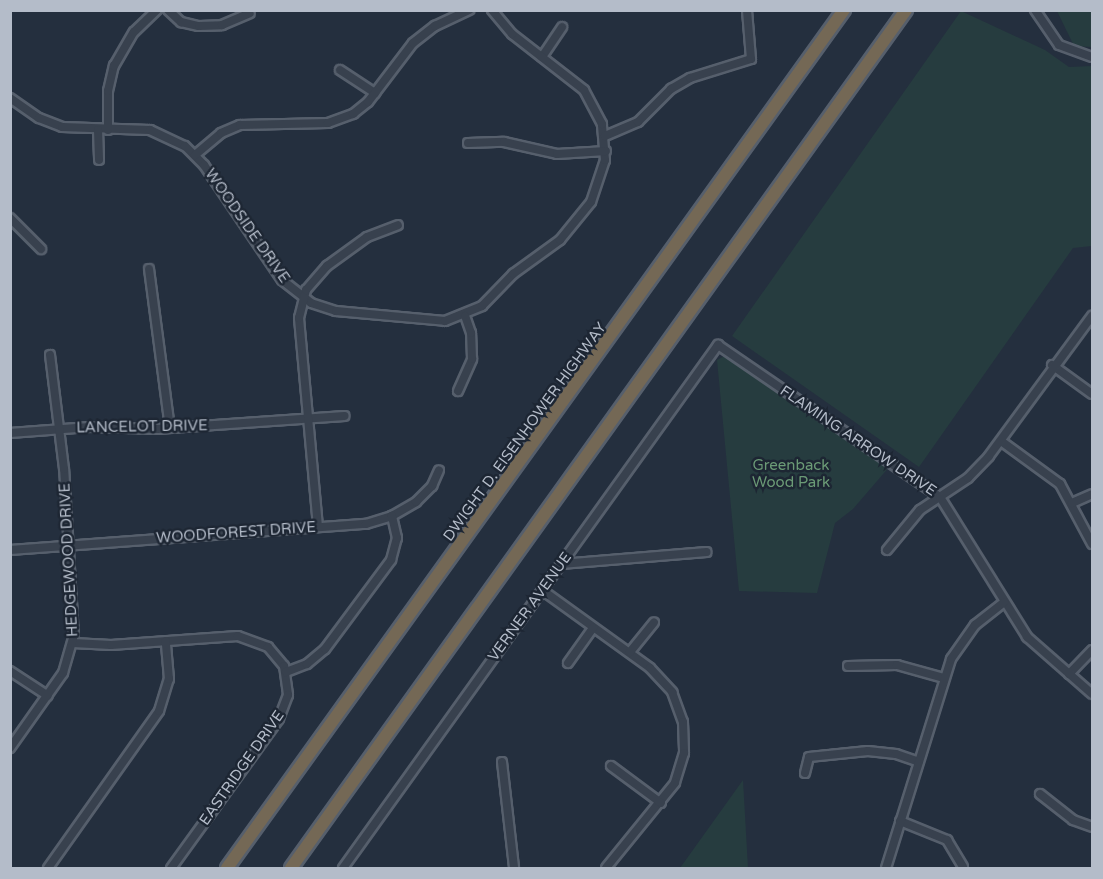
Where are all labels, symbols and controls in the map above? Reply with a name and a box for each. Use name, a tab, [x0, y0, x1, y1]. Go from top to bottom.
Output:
street label: WOODSIDE DRIVE	[201, 165, 293, 287]
street label: DWIGHT D. EISENHOWER HIGHWAY	[440, 319, 610, 545]
street label: FLAMING ARROW DRIVE	[776, 382, 940, 500]
street label: LANCELOT DRIVE	[76, 417, 208, 437]
park label: Greenback Wood Park	[752, 456, 830, 491]
street label: HEDGEWOOD DRIVE	[56, 483, 82, 637]
street label: WOODFOREST DRIVE	[156, 518, 316, 548]
street label: VERNER AVENUE	[484, 549, 576, 665]
street label: EASTRIDGE DRIVE	[196, 707, 288, 829]

